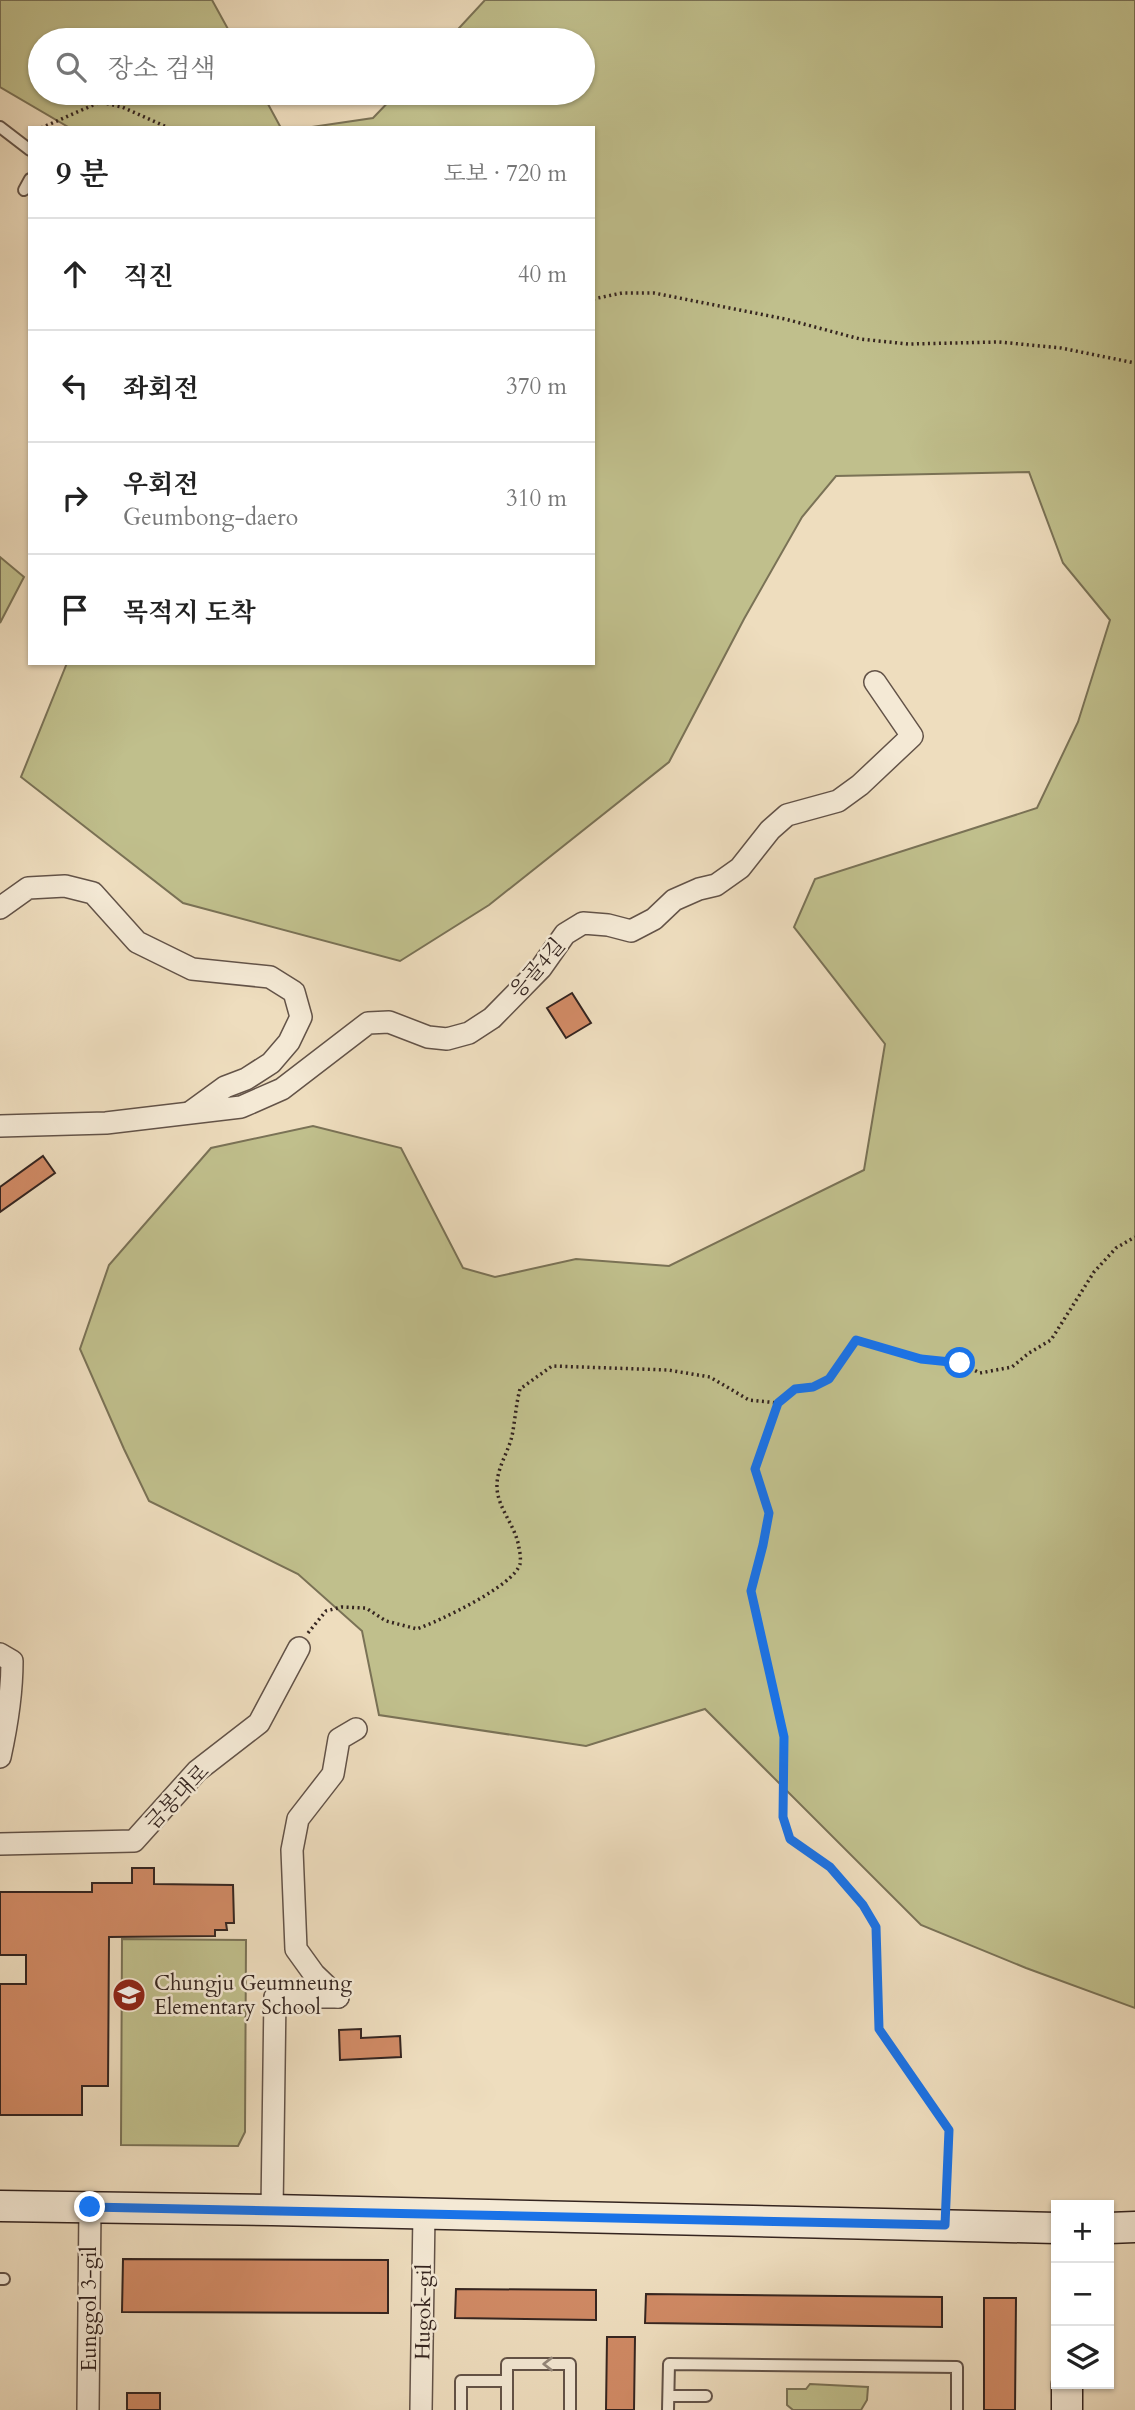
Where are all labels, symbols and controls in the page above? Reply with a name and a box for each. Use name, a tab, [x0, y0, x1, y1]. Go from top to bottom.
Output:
search box	[28, 28, 595, 105]
icon: search	[52, 48, 90, 86]
text: 장소 검색	[108, 51, 215, 86]
text: 9 분	[56, 154, 108, 195]
text: 도보 · 720 m	[443, 158, 567, 189]
icon: ahead	[56, 255, 94, 293]
text: 직진	[123, 259, 173, 294]
text: 40 m	[518, 259, 567, 290]
icon: left	[56, 367, 94, 405]
text: 좌회전	[123, 371, 198, 406]
text: 370 m	[506, 371, 567, 402]
text: 우회전	[123, 467, 198, 502]
icon: right	[56, 479, 94, 517]
text: 310 m	[506, 483, 567, 514]
text: Geumbong-daero	[123, 502, 298, 533]
icon: arrive	[56, 591, 94, 629]
text: 목적지 도착	[123, 595, 256, 630]
street label: 응골4길	[503, 932, 572, 1005]
route start	[944, 1347, 975, 1378]
street label: 금봉대로	[139, 1758, 216, 1837]
place label: Chungju Geumneung Elementary School	[154, 1969, 352, 2022]
school or university icon: Chungju Geumneung Elementary School	[110, 1976, 148, 2014]
route end	[74, 2191, 105, 2222]
map controls	[1051, 2200, 1114, 2389]
button: +	[1051, 2200, 1114, 2263]
street label: Eunggol 3-gil	[75, 2246, 104, 2372]
button: −	[1051, 2263, 1114, 2326]
street label: Hugok-gil	[408, 2264, 439, 2360]
button: layers	[1051, 2326, 1114, 2389]
one-way arrow	[542, 2356, 553, 2372]

